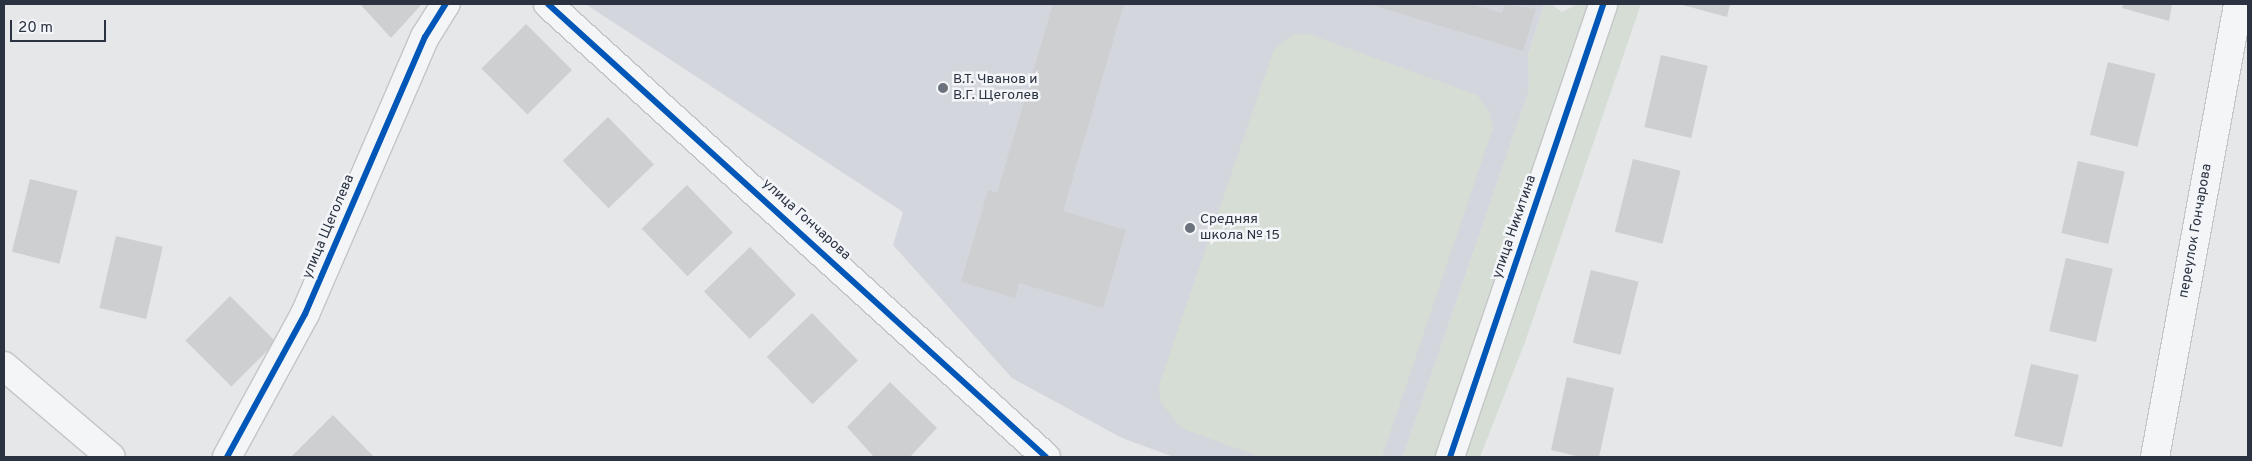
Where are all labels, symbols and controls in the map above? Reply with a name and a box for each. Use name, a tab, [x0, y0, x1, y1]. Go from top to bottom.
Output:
scale bar	[12, 10, 109, 42]
text: 20 m	[18, 19, 53, 38]
place label: В.Т. Чванов и В.Г. Щеголев	[953, 72, 1039, 104]
marker: В.Т. Чванов и В.Г. Щеголев	[937, 82, 949, 94]
street label: переулок Гончарова	[2176, 163, 2216, 299]
street label: улица Щеголева	[299, 172, 359, 282]
street label: улица Никитина	[1489, 173, 1541, 281]
street label: улица Гончарова	[758, 176, 854, 264]
place label: Средняя школа № 15	[1200, 212, 1280, 244]
marker: Средняя школа № 15	[1184, 222, 1196, 234]

